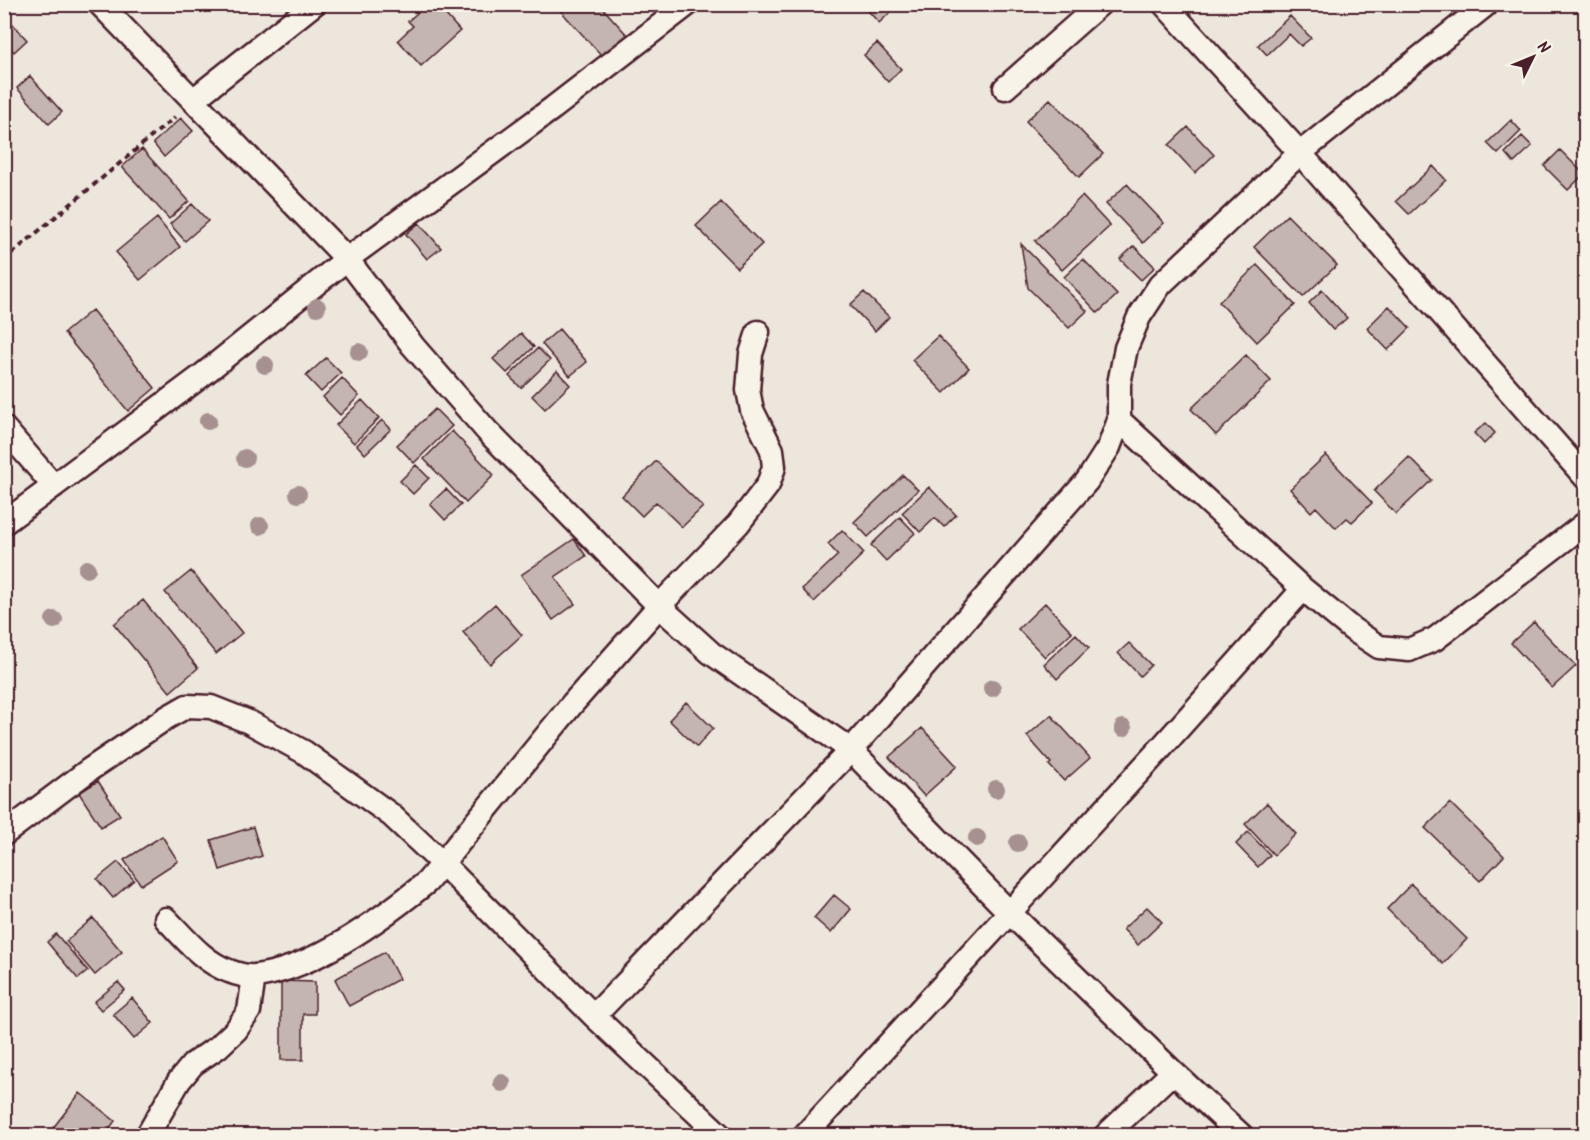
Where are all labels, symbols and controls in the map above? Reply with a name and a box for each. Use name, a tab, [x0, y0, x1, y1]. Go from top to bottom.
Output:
north arrow	[1503, 27, 1563, 87]
text: N	[1530, 36, 1555, 60]

